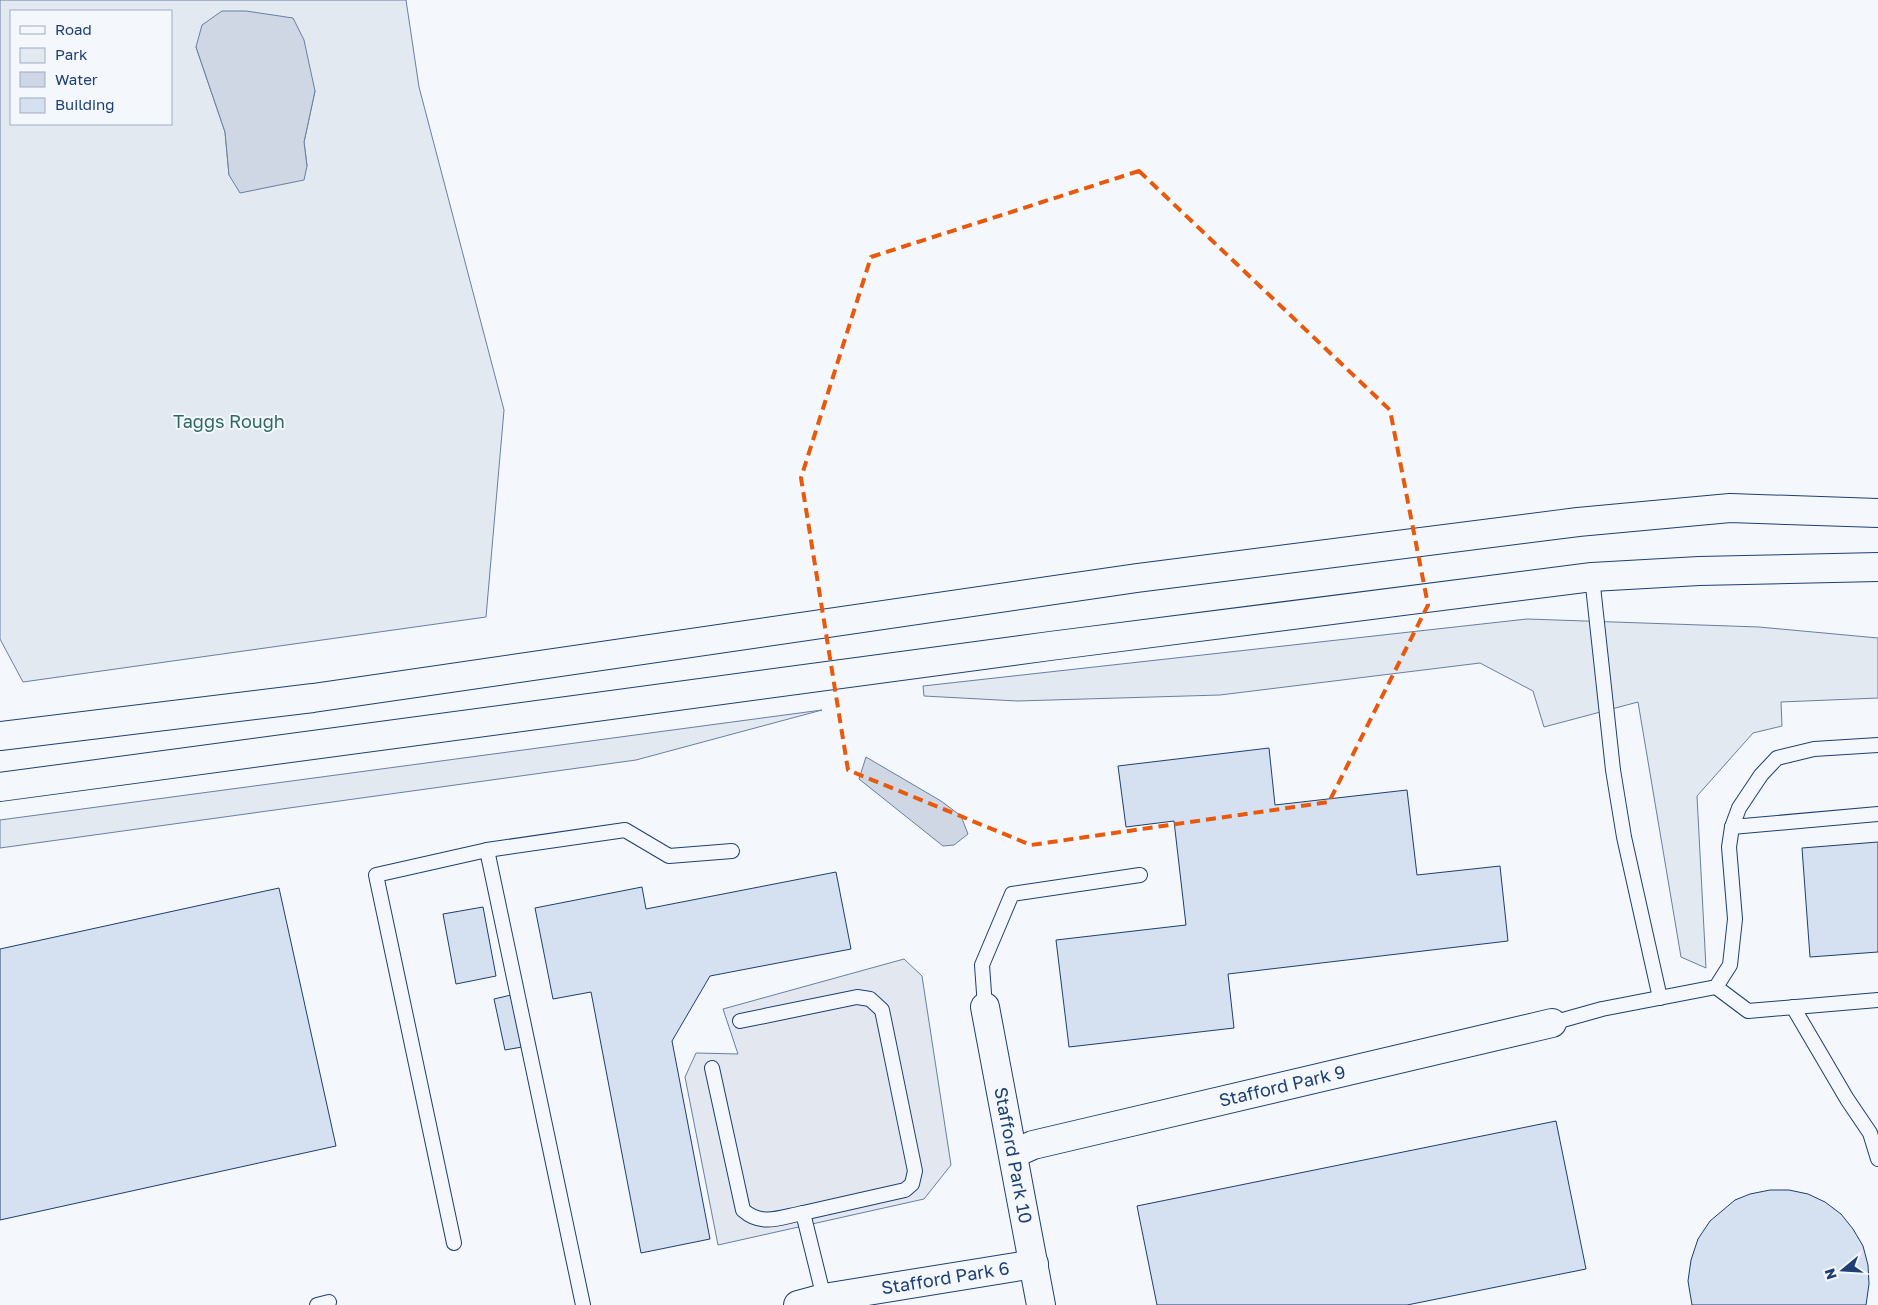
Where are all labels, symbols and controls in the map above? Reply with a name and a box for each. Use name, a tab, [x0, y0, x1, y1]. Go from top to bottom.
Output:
legend	[10, 10, 172, 125]
text: Road	[55, 20, 92, 38]
text: Park	[55, 45, 88, 63]
text: Water	[55, 70, 98, 88]
text: Building	[55, 95, 115, 113]
park label: Taggs Rough	[173, 410, 285, 432]
street label: Stafford Park 9	[1217, 1060, 1348, 1111]
street label: Stafford Park 10	[990, 1085, 1037, 1225]
north arrow	[1818, 1245, 1868, 1295]
street label: Stafford Park 6	[880, 1256, 1011, 1299]
text: N	[1820, 1266, 1840, 1282]

